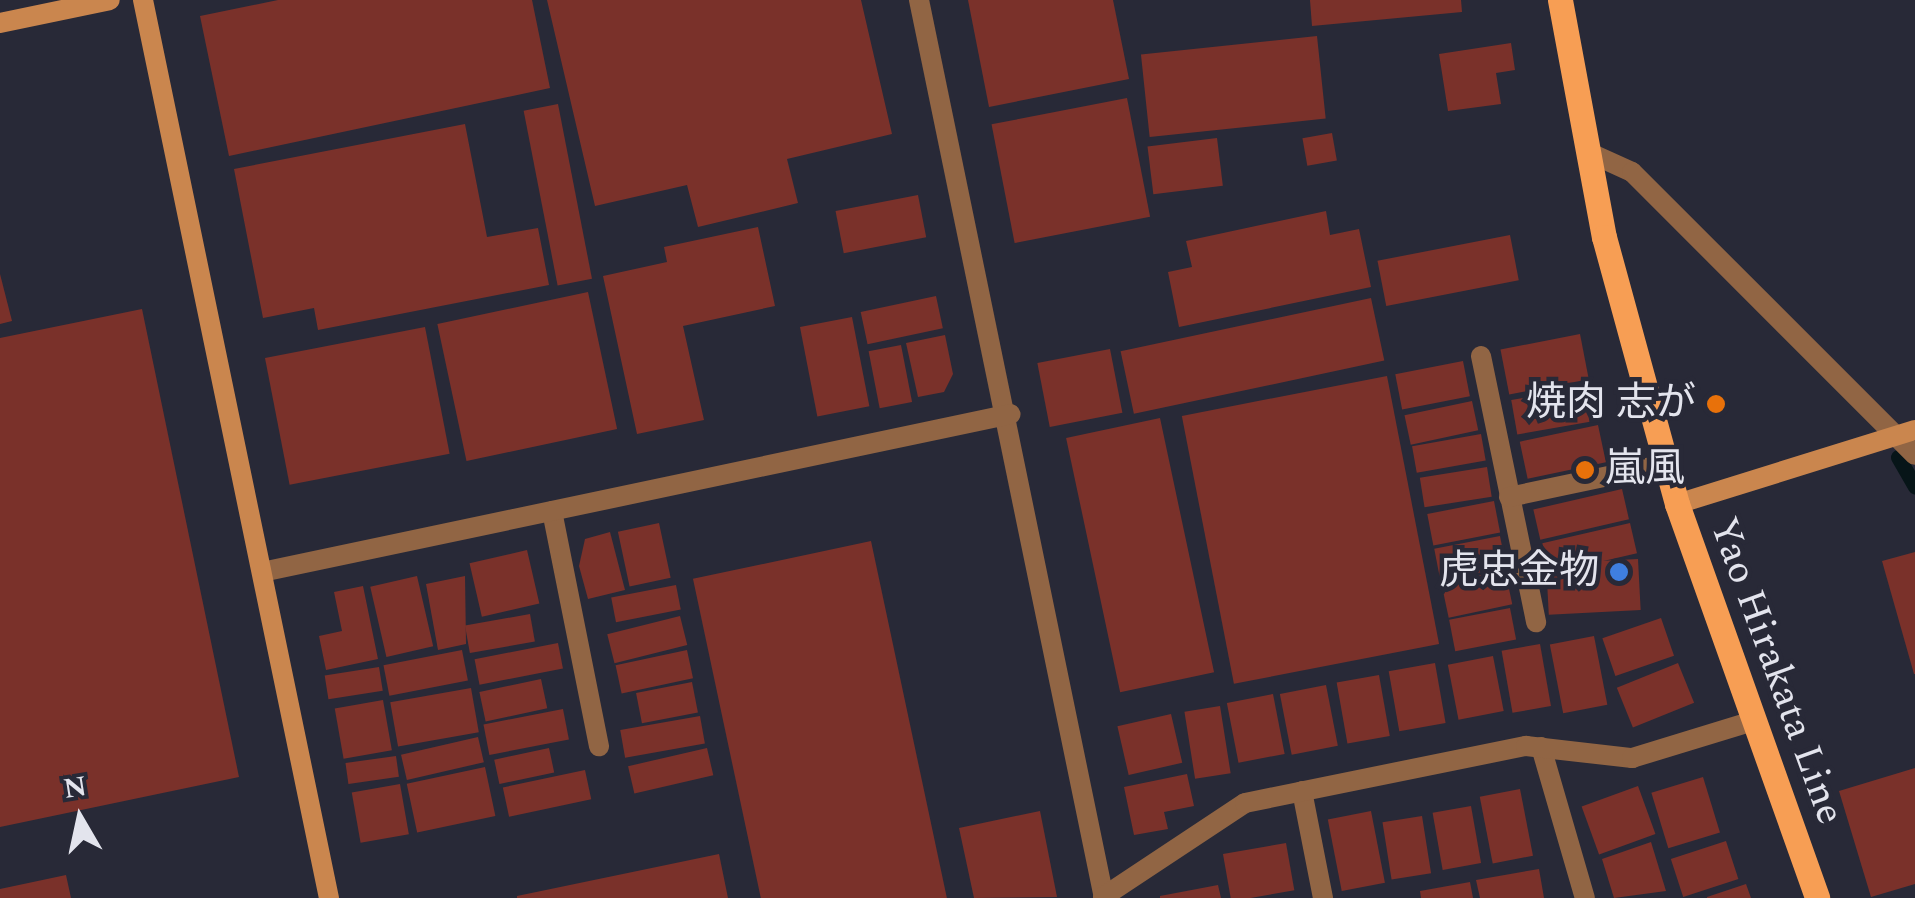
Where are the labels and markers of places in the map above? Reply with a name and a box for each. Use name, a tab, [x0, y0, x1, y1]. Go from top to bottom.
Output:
place label: 焼肉 志が	[1526, 380, 1696, 428]
marker: 焼肉 志が	[1705, 393, 1727, 415]
place label: 嵐風	[1605, 446, 1685, 494]
marker: 嵐風	[1574, 459, 1596, 481]
place label: 虎忠金物	[1439, 548, 1599, 596]
marker: 虎忠金物	[1608, 561, 1630, 583]

